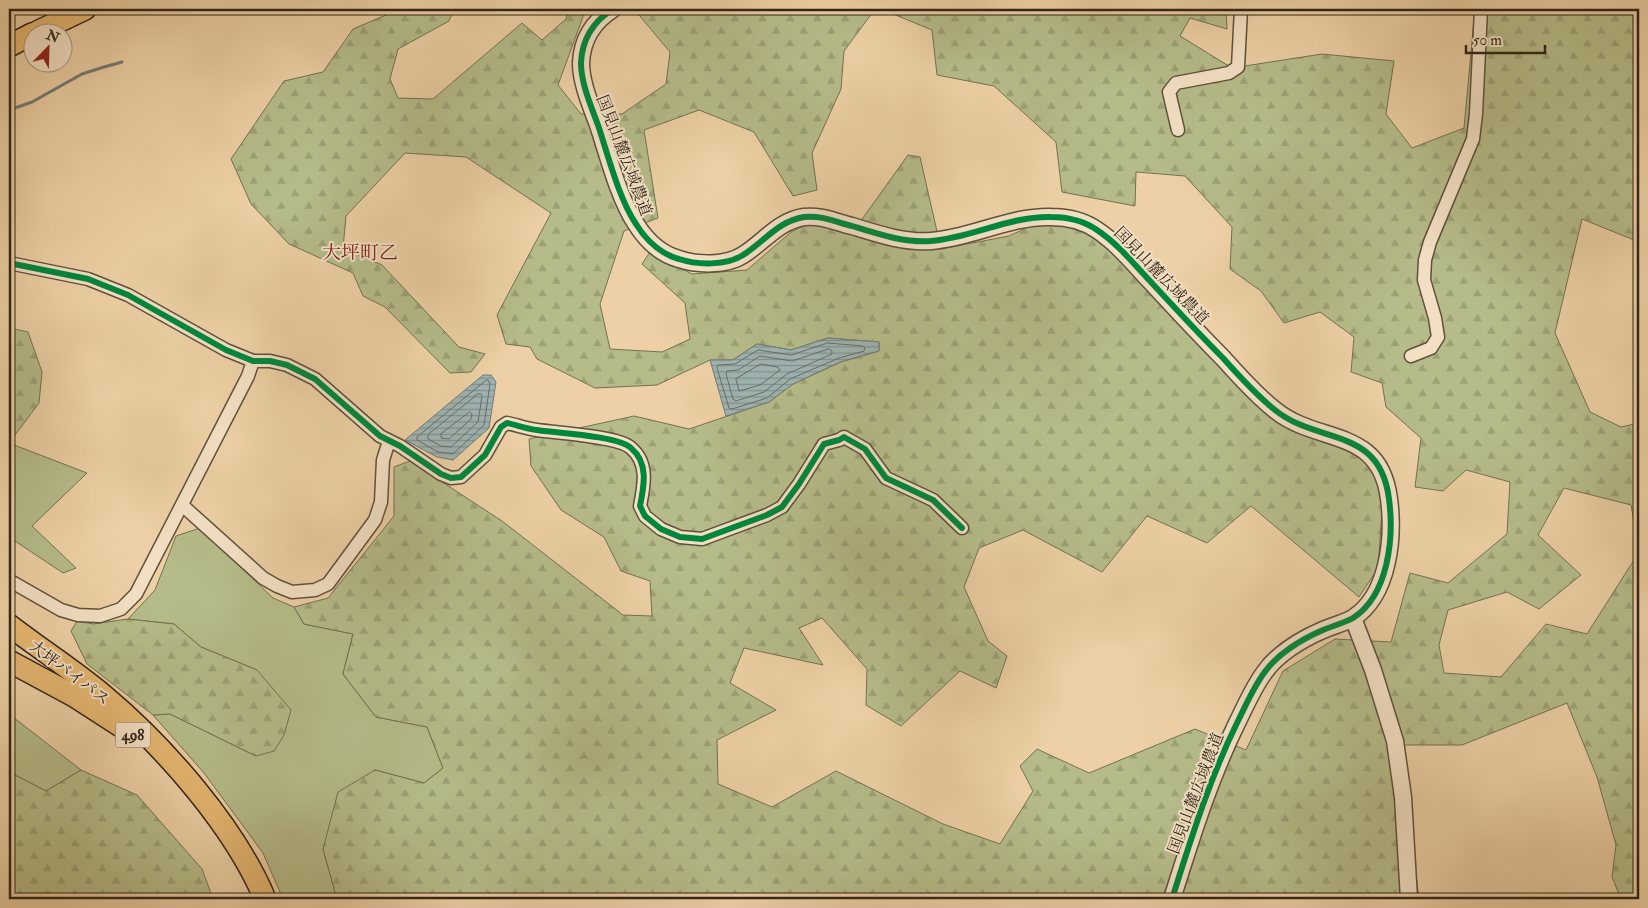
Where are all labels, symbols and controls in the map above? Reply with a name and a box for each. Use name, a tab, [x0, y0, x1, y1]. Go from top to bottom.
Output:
north arrow	[22, 22, 72, 72]
scale bar	[1466, 22, 1544, 54]
text: N	[43, 26, 62, 47]
text: 50 m	[1473, 31, 1502, 50]
street label: 国見山麓広域農道	[592, 92, 656, 219]
street label: 国見山麓広域農道	[1110, 223, 1213, 329]
district label: 大坪町乙	[322, 241, 398, 265]
street label: 大坪バイパス	[25, 636, 114, 710]
road number: 498	[116, 722, 150, 748]
street label: 国見山麓広域農道	[1164, 730, 1228, 857]

